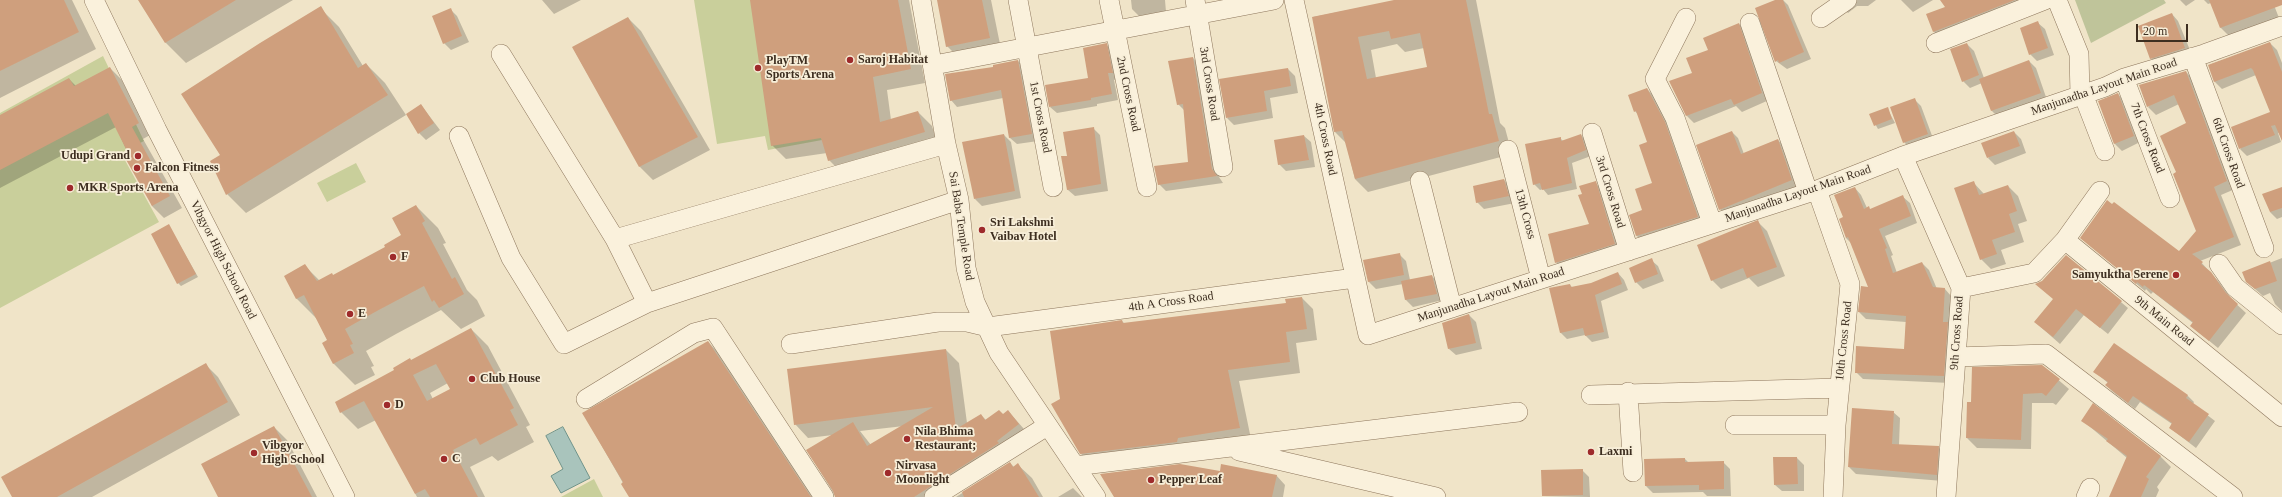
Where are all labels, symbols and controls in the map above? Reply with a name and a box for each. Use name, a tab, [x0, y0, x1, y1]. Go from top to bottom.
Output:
scale bar	[2138, 16, 2190, 42]
text: 20 m	[2143, 24, 2167, 38]
street label: 3rd Cross Road	[1196, 46, 1222, 122]
place label: Saroj Habitat	[858, 53, 928, 67]
place label: PlayTM Sports Arena	[766, 54, 834, 82]
marker: Saroj Habitat	[845, 55, 855, 65]
street label: 2nd Cross Road	[1113, 55, 1143, 133]
street label: Manjunadha Layout Main Road	[2029, 55, 2179, 119]
marker: PlayTM Sports Arena	[753, 63, 763, 73]
street label: 1st Cross Road	[1026, 80, 1054, 154]
street label: 4th Cross Road	[1310, 101, 1340, 177]
street label: 7th Cross Road	[2127, 101, 2167, 175]
street label: 6th Cross Road	[2209, 116, 2247, 190]
place label: Udupi Grand	[61, 149, 130, 163]
marker: Udupi Grand	[133, 151, 143, 161]
street label: 3rd Cross Road	[1592, 154, 1628, 230]
place label: Falcon Fitness	[145, 161, 219, 175]
street label: Manjunadha Layout Main Road	[1723, 162, 1873, 226]
marker: Falcon Fitness	[132, 163, 142, 173]
street label: Sai Baba Temple Road	[945, 170, 977, 282]
place label: MKR Sports Arena	[78, 181, 178, 195]
marker: MKR Sports Arena	[65, 183, 75, 193]
street label: 13th Cross	[1511, 187, 1539, 241]
street label: Vibgyor High School Road	[187, 198, 259, 322]
place label: Sri Lakshmi Vaibav Hotel	[990, 216, 1057, 244]
marker: Sri Lakshmi Vaibav Hotel	[977, 225, 987, 235]
place label: F	[401, 250, 408, 264]
marker: F	[388, 252, 398, 262]
street label: Manjunadha Layout Main Road	[1416, 264, 1566, 326]
place label: Samyuktha Serene	[2072, 268, 2168, 282]
marker: Samyuktha Serene	[2171, 270, 2181, 280]
street label: 4th A Cross Road	[1128, 289, 1214, 315]
street label: 9th Main Road	[2131, 293, 2197, 349]
street label: 9th Cross Road	[1947, 296, 1967, 370]
street label: 10th Cross Road	[1833, 300, 1855, 382]
place label: E	[358, 307, 366, 321]
marker: E	[345, 309, 355, 319]
place label: Club House	[480, 372, 540, 386]
marker: Club House	[467, 374, 477, 384]
place label: D	[395, 398, 404, 412]
marker: D	[382, 400, 392, 410]
place label: Nila Bhima Restaurant;	[915, 425, 976, 453]
marker: Nila Bhima Restaurant;	[902, 434, 912, 444]
place label: Vibgyor High School	[262, 439, 324, 467]
place label: Laxmi	[1599, 445, 1632, 459]
marker: Laxmi	[1586, 447, 1596, 457]
marker: Vibgyor High School	[249, 448, 259, 458]
place label: C	[452, 452, 461, 466]
marker: C	[439, 454, 449, 464]
place label: Nirvasa Moonlight	[896, 459, 949, 487]
marker: Nirvasa Moonlight	[883, 468, 893, 478]
place label: Pepper Leaf	[1159, 473, 1222, 487]
marker: Pepper Leaf	[1146, 475, 1156, 485]

